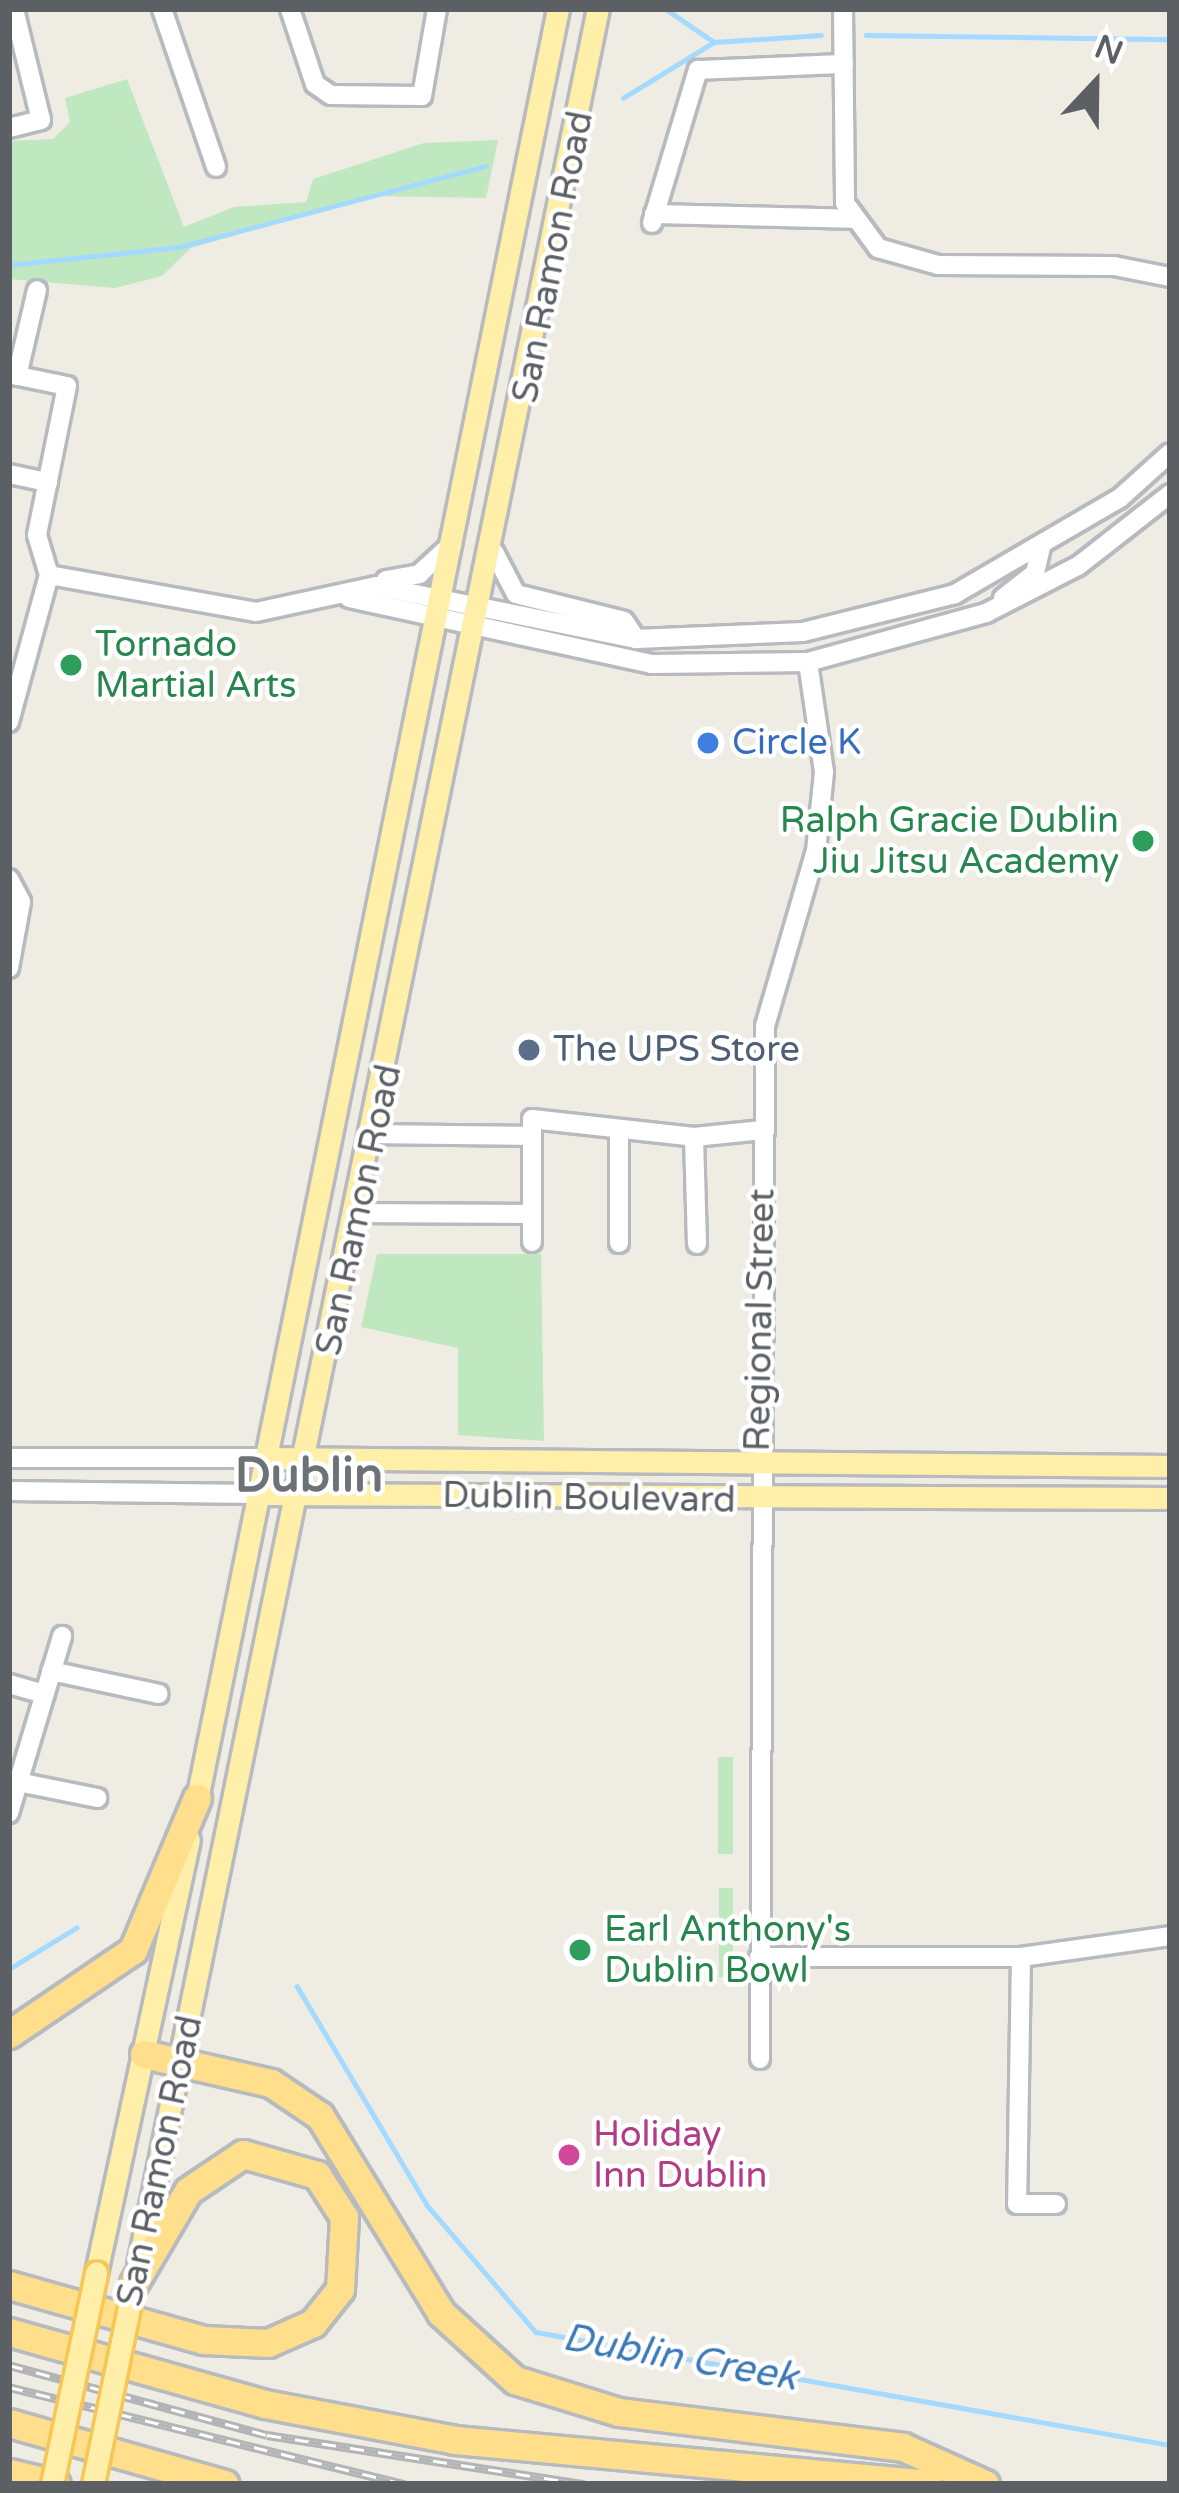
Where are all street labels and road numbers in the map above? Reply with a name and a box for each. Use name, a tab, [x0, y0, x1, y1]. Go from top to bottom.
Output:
street label: San Ramon Road	[504, 107, 602, 407]
street label: San Ramon Road	[307, 1061, 411, 1359]
street label: Regional Street	[736, 1188, 784, 1452]
street label: Dublin Boulevard	[442, 1474, 736, 1522]
street label: San Ramon Road	[108, 2012, 212, 2310]

